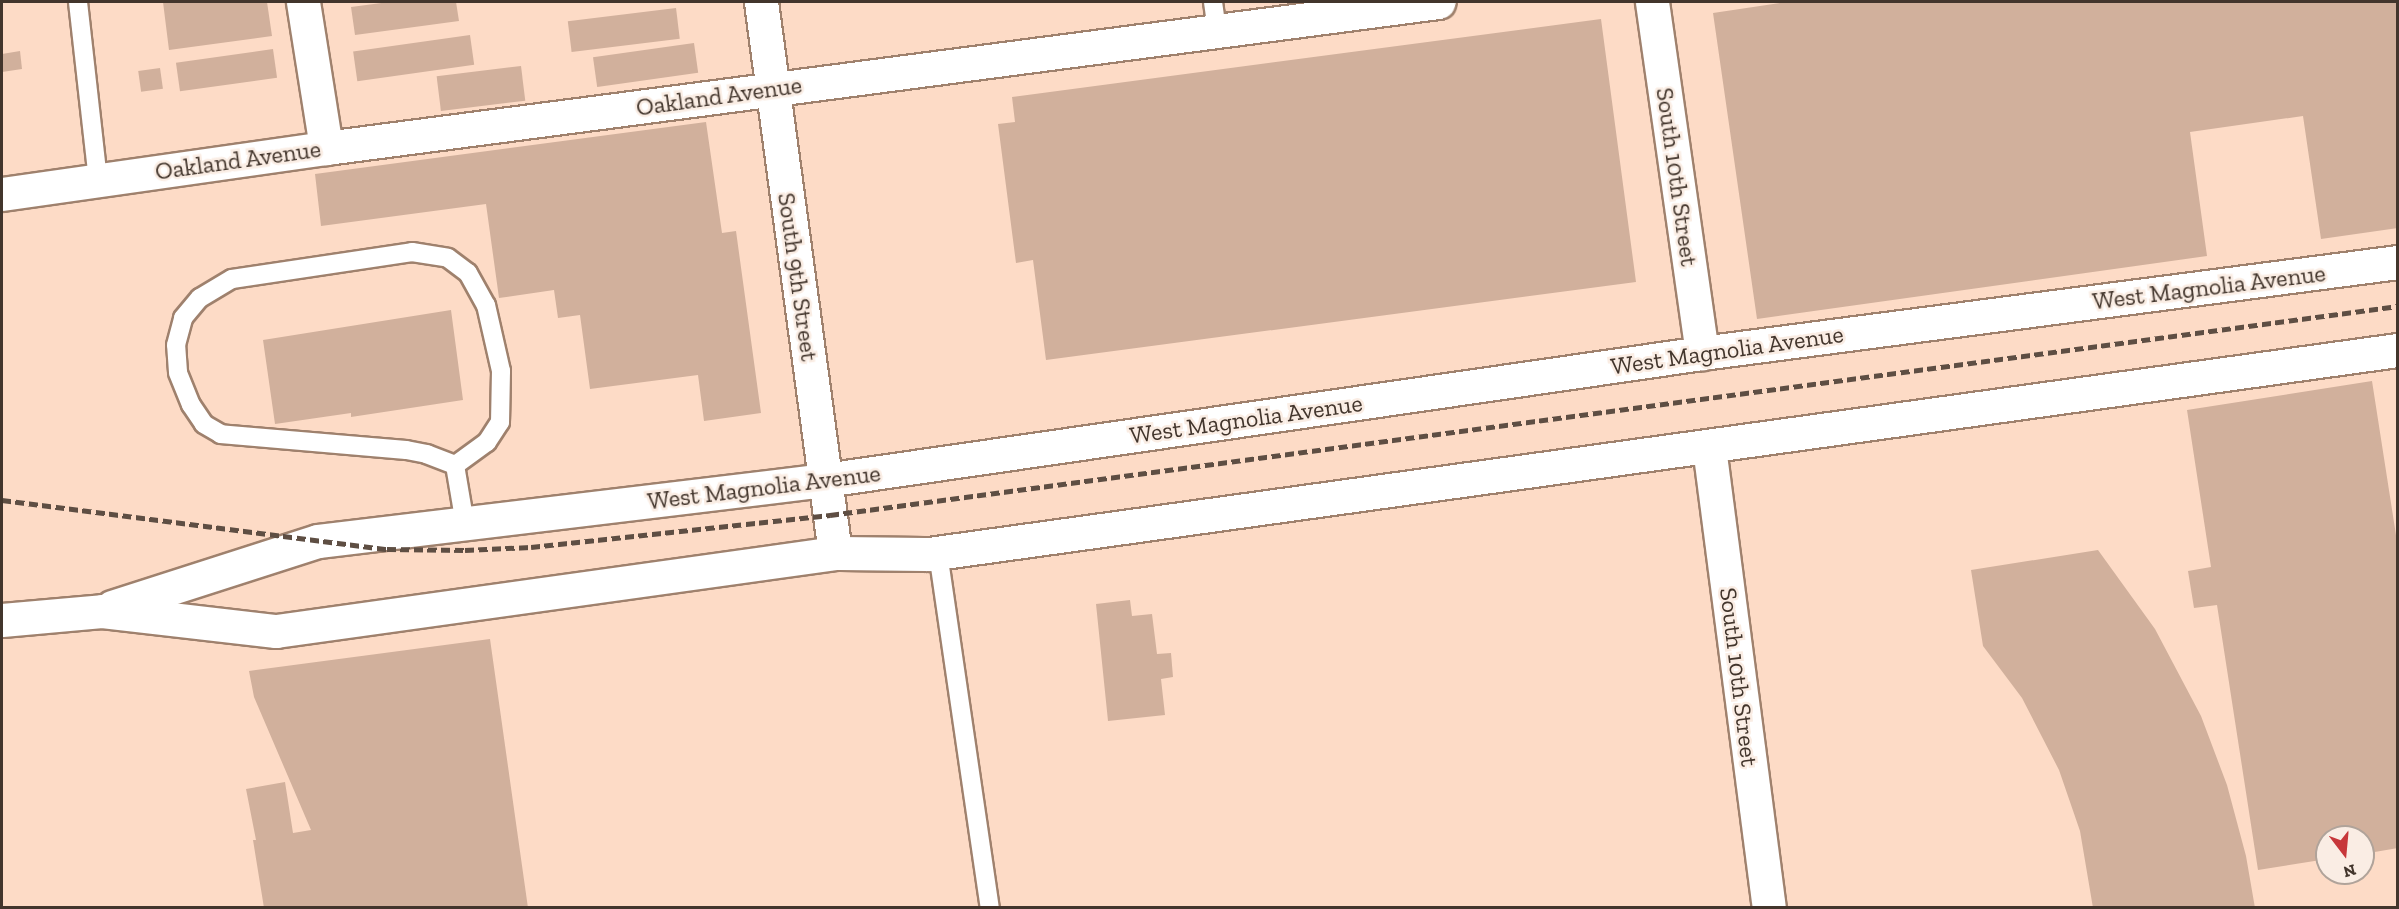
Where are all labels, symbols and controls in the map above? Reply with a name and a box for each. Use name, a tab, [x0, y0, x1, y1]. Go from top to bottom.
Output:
street label: Oakland Avenue	[634, 70, 804, 122]
street label: South 10th Street	[1650, 86, 1704, 268]
street label: Oakland Avenue	[153, 134, 323, 186]
street label: South 9th Street	[772, 191, 824, 363]
street label: West Magnolia Avenue	[2090, 258, 2328, 316]
street label: West Magnolia Avenue	[1608, 319, 1846, 381]
street label: West Magnolia Avenue	[1127, 388, 1365, 450]
street label: West Magnolia Avenue	[645, 458, 883, 516]
street label: South 10th Street	[1714, 586, 1764, 768]
north arrow	[2315, 825, 2375, 885]
text: N	[2341, 860, 2358, 882]

